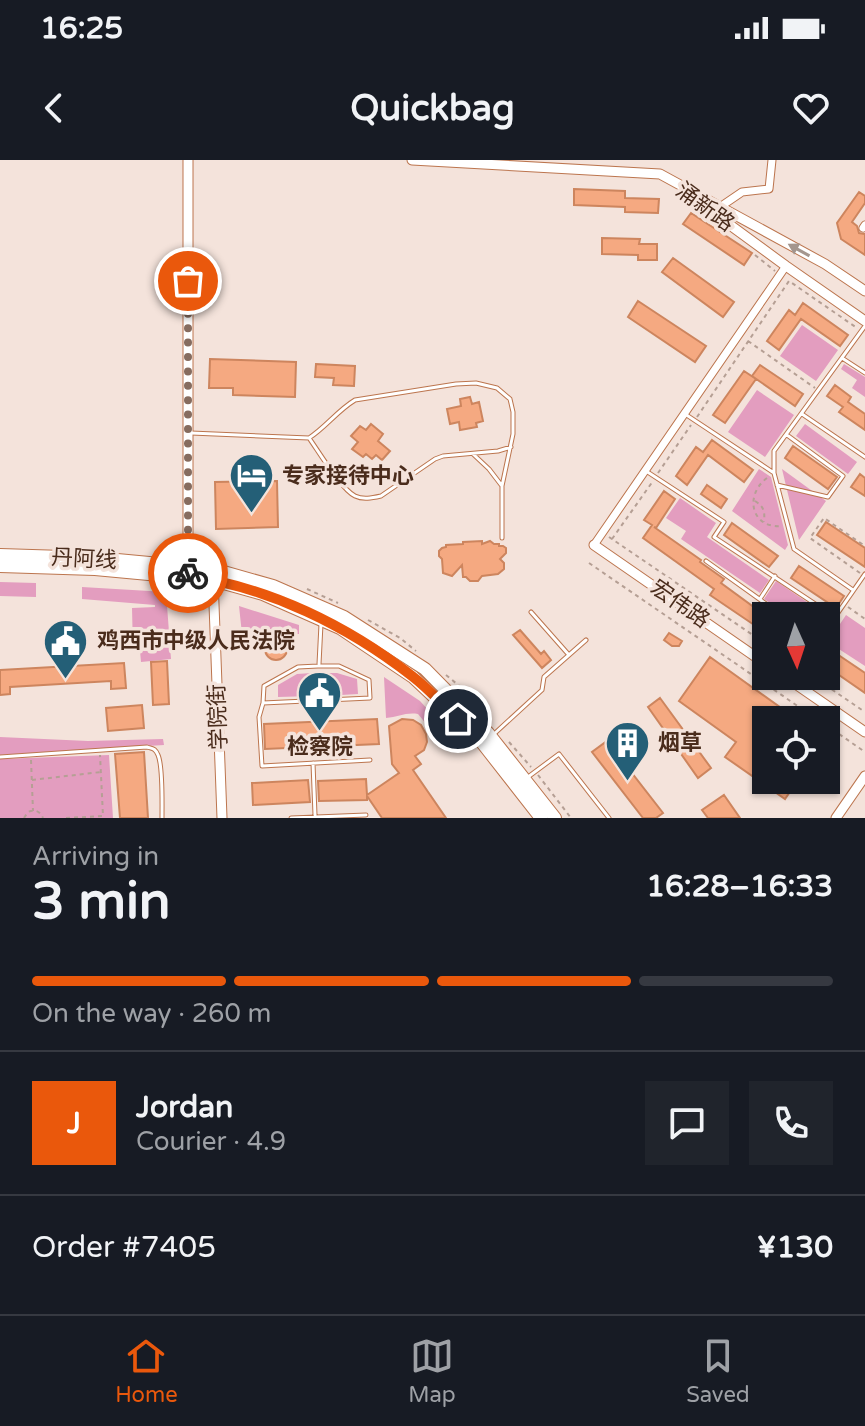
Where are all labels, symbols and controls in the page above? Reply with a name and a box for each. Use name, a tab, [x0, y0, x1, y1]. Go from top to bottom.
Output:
text: 16:25	[40, 10, 123, 47]
icon: back	[32, 86, 76, 130]
icon: heart	[789, 86, 833, 130]
text: Quickbag	[350, 87, 515, 130]
street label: 涌新路	[671, 177, 739, 237]
one-way arrow	[788, 243, 811, 256]
pin	[154, 247, 222, 315]
icon: bag	[166, 259, 210, 303]
hotel icon: 专家接待中心	[227, 452, 275, 515]
place label: 专家接待中心	[282, 463, 414, 489]
courier	[148, 533, 228, 613]
street label: 丹阿线	[50, 544, 118, 574]
icon: bike	[166, 551, 210, 595]
street label: 宏伟路	[646, 574, 714, 634]
north arrow	[752, 602, 840, 690]
map controls	[752, 602, 840, 794]
public building icon: 鸡西市中级人民法院	[42, 617, 90, 680]
place label: 鸡西市中级人民法院	[97, 628, 295, 654]
public building icon: 检察院	[296, 670, 344, 733]
street label: 学院街	[204, 684, 232, 750]
pin	[424, 685, 492, 753]
icon: home	[436, 697, 480, 741]
button: locate	[752, 706, 840, 794]
building icon: 烟草	[603, 719, 651, 782]
place label: 烟草	[658, 730, 702, 756]
place label: 检察院	[287, 734, 353, 760]
text: Arriving in	[32, 841, 159, 872]
text: 16:28–16:33	[646, 868, 833, 905]
text: 3 min	[32, 870, 171, 933]
text: On the way · 260 m	[32, 998, 271, 1029]
button: chat	[645, 1081, 729, 1165]
button: phone	[749, 1081, 833, 1165]
text: Jordan	[136, 1089, 233, 1126]
text: J	[67, 1105, 81, 1142]
text: Courier · 4.9	[136, 1126, 286, 1157]
text: Order #7405	[32, 1229, 216, 1266]
text: ¥130	[757, 1229, 833, 1266]
tab: Home	[115, 1334, 178, 1408]
tab: Map	[408, 1334, 456, 1408]
tab: Saved	[686, 1334, 750, 1408]

